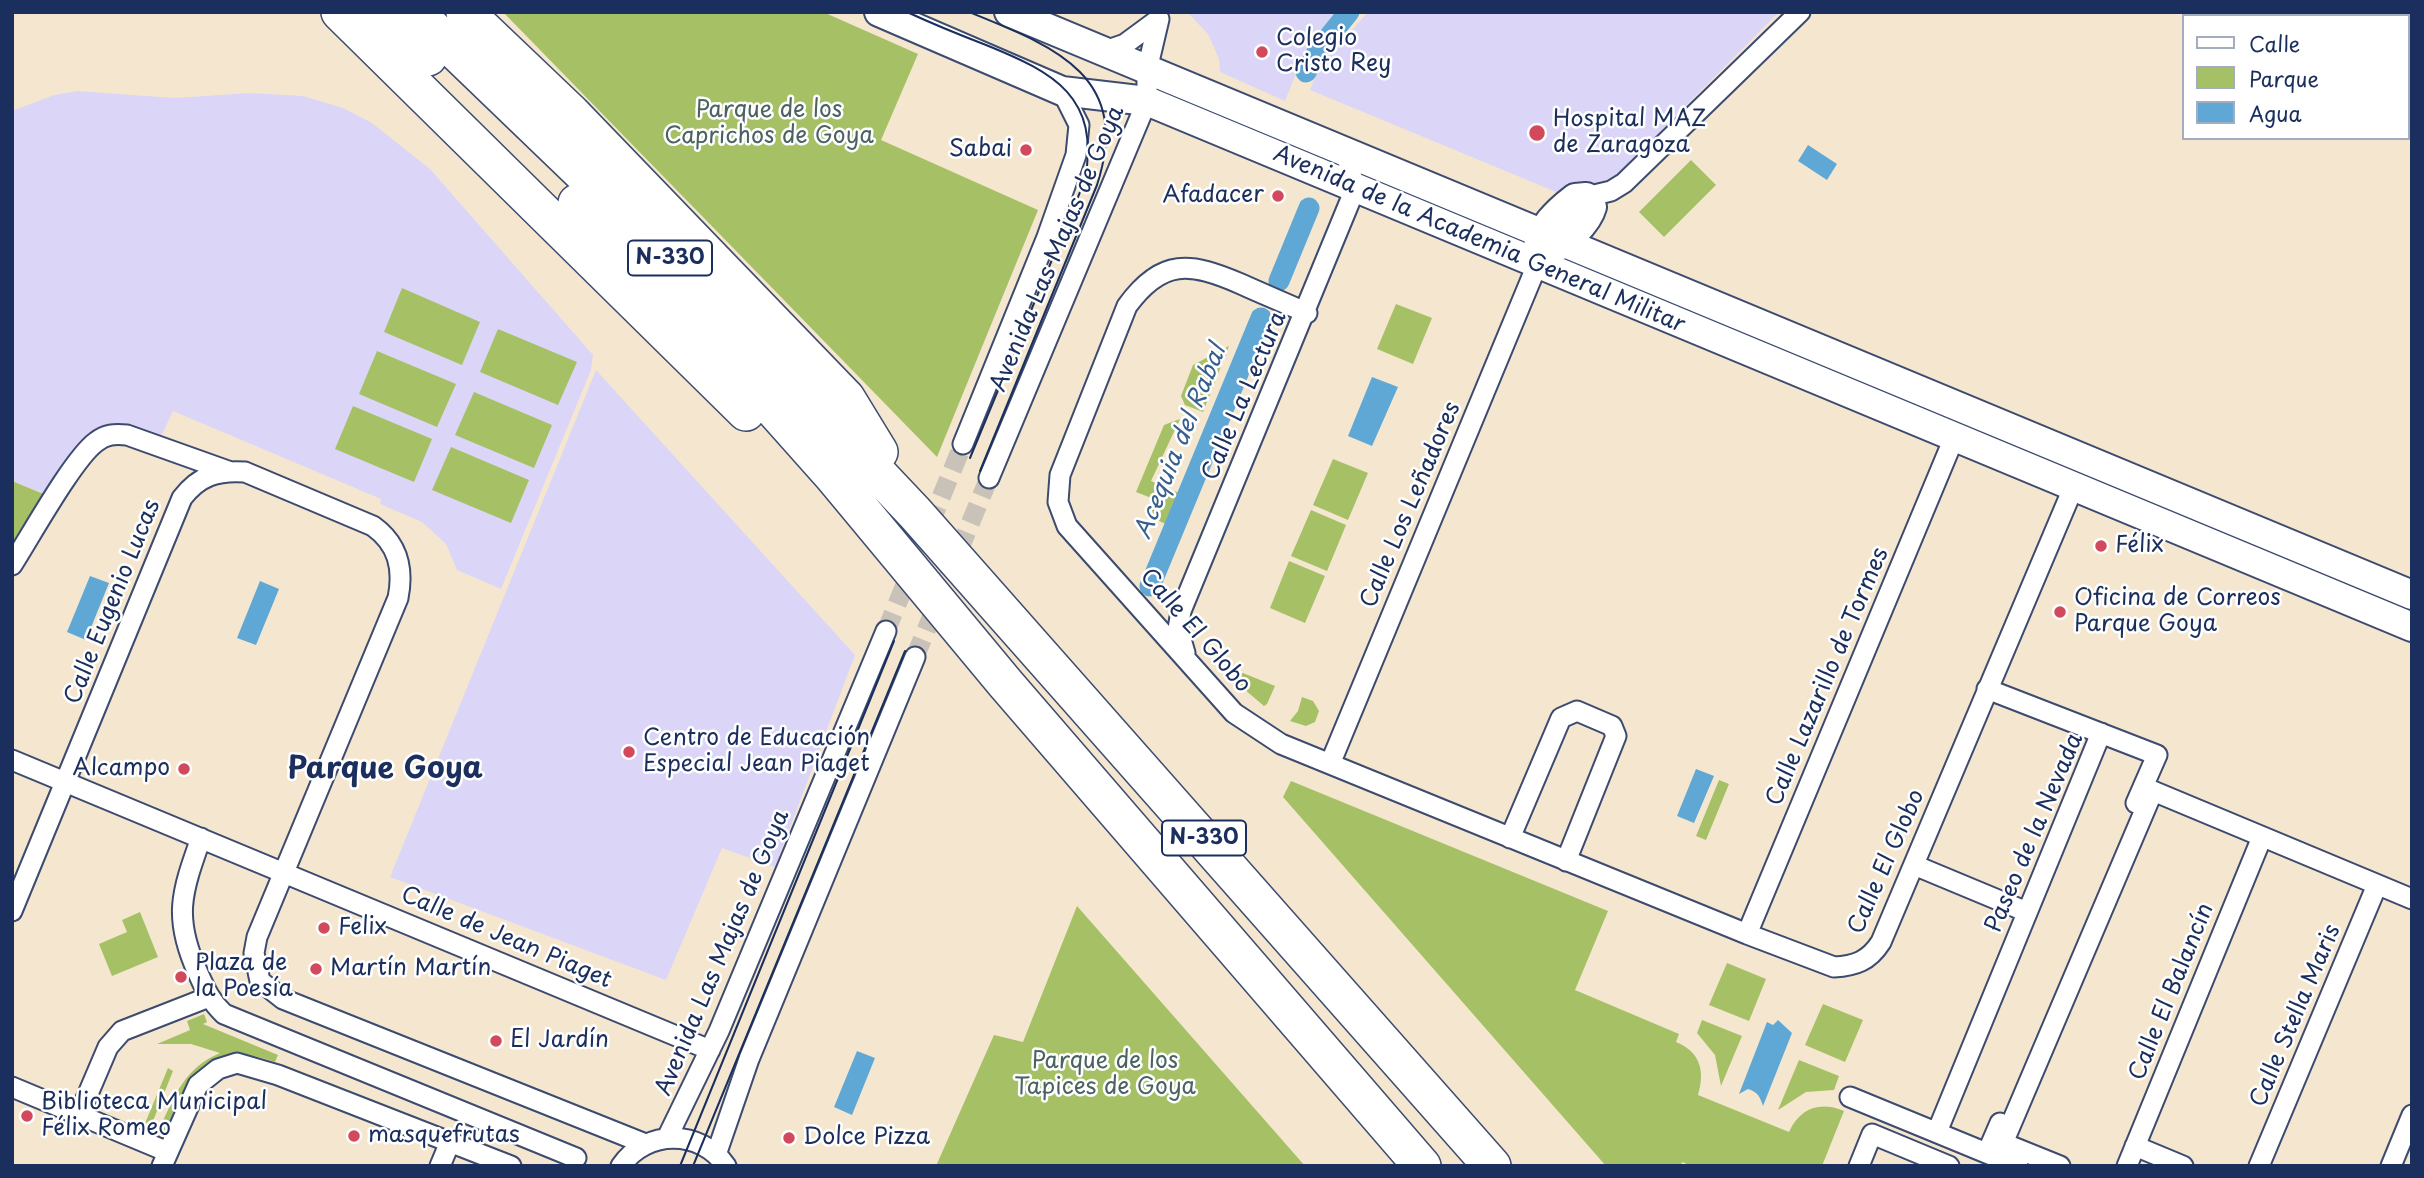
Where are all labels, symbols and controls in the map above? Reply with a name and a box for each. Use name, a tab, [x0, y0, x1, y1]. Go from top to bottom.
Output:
legend	[2182, 14, 2410, 140]
place label: Colegio Cristo Rey	[1276, 25, 1391, 79]
text: Calle	[2249, 27, 2300, 59]
marker: Colegio Cristo Rey	[1254, 44, 1270, 60]
text: Parque	[2249, 62, 2319, 94]
park label: Parque de los Caprichos de Goya	[664, 97, 874, 151]
text: Agua	[2249, 97, 2302, 129]
street label: Avenida Las Majas de Goya	[985, 102, 1131, 396]
place label: Hospital MAZ de Zaragoza	[1553, 106, 1706, 160]
marker: Hospital MAZ de Zaragoza	[1527, 123, 1547, 143]
place label: Sabai	[949, 136, 1012, 164]
street label: Avenida de la Academia General Militar	[1269, 140, 1689, 340]
marker: Sabai	[1018, 142, 1034, 158]
place label: Afadacer	[1163, 182, 1264, 210]
marker: Afadacer	[1270, 188, 1286, 204]
road number: N-330	[628, 240, 712, 276]
street label: Calle La Lectura	[1197, 307, 1293, 485]
water label: Acequia del Rabal	[1129, 341, 1233, 543]
street label: Calle Los Leñadores	[1355, 398, 1467, 612]
street label: Calle Eugenio Lucas	[59, 496, 167, 708]
place label: Félix	[2115, 532, 2164, 560]
marker: Félix	[2093, 538, 2109, 554]
street label: Calle Lazarillo de Tormes	[1761, 544, 1895, 810]
street label: Calle El Globo	[1134, 563, 1256, 699]
place label: Oficina de Correos Parque Goya	[2074, 585, 2281, 639]
marker: Oficina de Correos Parque Goya	[2052, 604, 2068, 620]
place label: Centro de Educación Especial Jean Piaget	[643, 725, 870, 779]
street label: Paseo de la Nevada	[1980, 729, 2090, 937]
marker: Centro de Educación Especial Jean Piaget	[621, 744, 637, 760]
district label: Parque Goya	[287, 752, 483, 788]
place label: Alcampo	[72, 755, 170, 783]
marker: Alcampo	[176, 761, 192, 777]
street label: Calle El Globo	[1843, 785, 1931, 939]
street label: Avenida Las Majas de Goya	[650, 806, 796, 1100]
road number: N-330	[1162, 820, 1246, 856]
street label: Calle de Jean Piaget	[397, 881, 615, 995]
street label: Calle El Balancín	[2124, 899, 2220, 1085]
place label: Felix	[338, 914, 387, 942]
marker: Felix	[316, 920, 332, 936]
street label: Calle Stella Maris	[2245, 920, 2347, 1112]
place label: Plaza de la Poesía	[195, 950, 293, 1004]
place label: Martín Martín	[330, 955, 491, 983]
marker: Martín Martín	[308, 961, 324, 977]
marker: Plaza de la Poesía	[173, 969, 189, 985]
place label: El Jardín	[510, 1027, 609, 1055]
marker: El Jardín	[488, 1033, 504, 1049]
park label: Parque de los Tapices de Goya	[1014, 1048, 1196, 1102]
place label: Biblioteca Municipal Félix Romeo	[41, 1089, 267, 1143]
marker: Biblioteca Municipal Félix Romeo	[19, 1108, 35, 1124]
place label: masquefrutas	[368, 1122, 520, 1150]
place label: Dolce Pizza	[803, 1124, 930, 1152]
marker: masquefrutas	[346, 1128, 362, 1144]
marker: Dolce Pizza	[781, 1130, 797, 1146]

